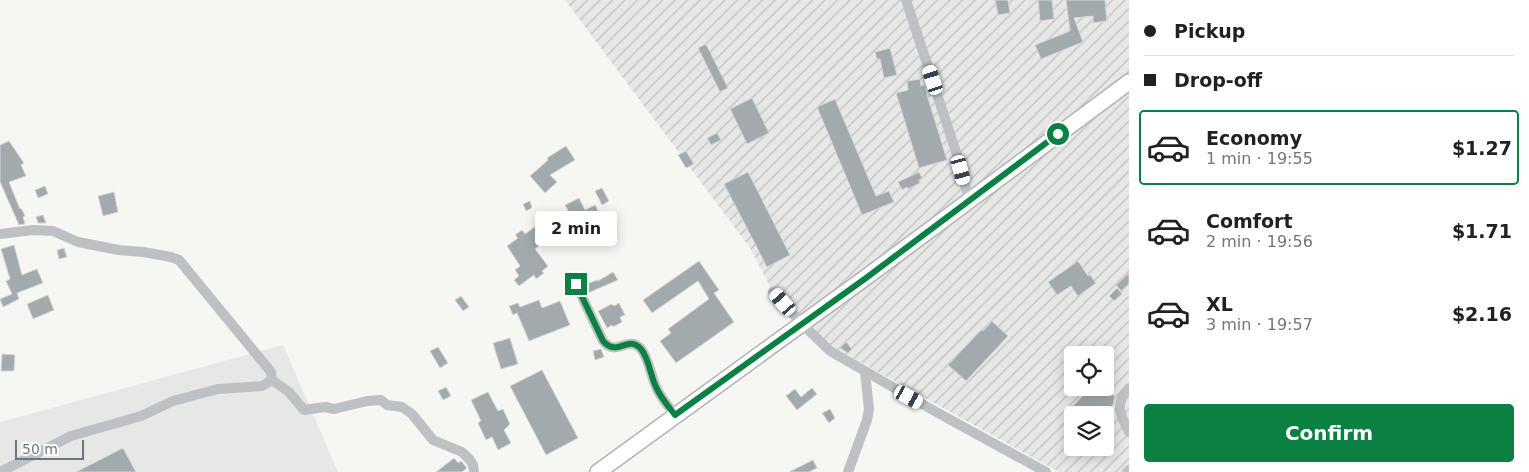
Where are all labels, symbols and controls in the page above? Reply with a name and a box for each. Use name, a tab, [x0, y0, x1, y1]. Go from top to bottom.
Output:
text: Pickup	[1174, 20, 1245, 42]
car	[921, 63, 944, 97]
text: Drop-off	[1174, 69, 1262, 91]
route start	[1047, 123, 1069, 145]
icon: car	[1146, 125, 1191, 170]
text: Economy	[1206, 127, 1302, 149]
text: $1.27	[1452, 137, 1512, 159]
text: 1 min · 19:55	[1206, 149, 1313, 168]
car	[949, 154, 972, 186]
icon: car	[1146, 208, 1191, 253]
text: Comfort	[1206, 210, 1293, 232]
callout: 2 min	[535, 212, 617, 246]
text: 2 min	[551, 219, 601, 238]
text: $1.71	[1452, 220, 1512, 242]
text: 2 min · 19:56	[1206, 232, 1313, 251]
route end	[565, 273, 587, 295]
car	[767, 286, 798, 318]
icon: car	[1146, 291, 1191, 336]
text: XL	[1206, 293, 1233, 315]
text: $2.16	[1452, 303, 1512, 325]
text: 3 min · 19:57	[1206, 315, 1313, 334]
map controls	[1064, 346, 1114, 456]
button: locate	[1064, 346, 1114, 396]
car	[892, 383, 925, 411]
button: Confirm	[1144, 404, 1514, 462]
button: layers	[1064, 406, 1114, 456]
scale bar	[15, 437, 84, 460]
text: 50 m	[22, 441, 58, 457]

